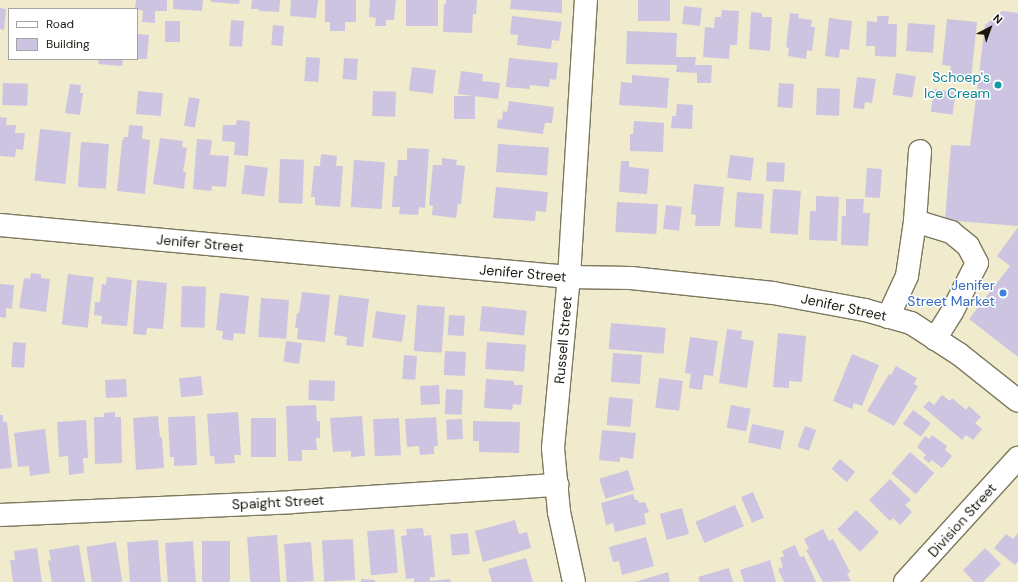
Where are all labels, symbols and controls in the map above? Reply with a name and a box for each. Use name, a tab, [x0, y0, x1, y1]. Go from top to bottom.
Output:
legend	[8, 8, 138, 60]
north arrow	[970, 8, 1010, 48]
text: N	[990, 11, 1005, 27]
text: Road	[46, 16, 74, 32]
text: Building	[46, 36, 90, 52]
place label: Schoep's Ice Cream	[924, 69, 990, 102]
marker: Schoep's Ice Cream	[993, 80, 1003, 90]
street label: Jenifer Street	[156, 231, 244, 255]
street label: Jenifer Street	[479, 261, 567, 285]
place label: Jenifer Street Market	[907, 277, 995, 310]
marker: Jenifer Street Market	[998, 288, 1008, 298]
street label: Jenifer Street	[800, 290, 888, 324]
street label: Russell Street	[551, 295, 575, 385]
street label: Division Street	[924, 480, 1000, 560]
street label: Spaight Street	[231, 491, 325, 513]

